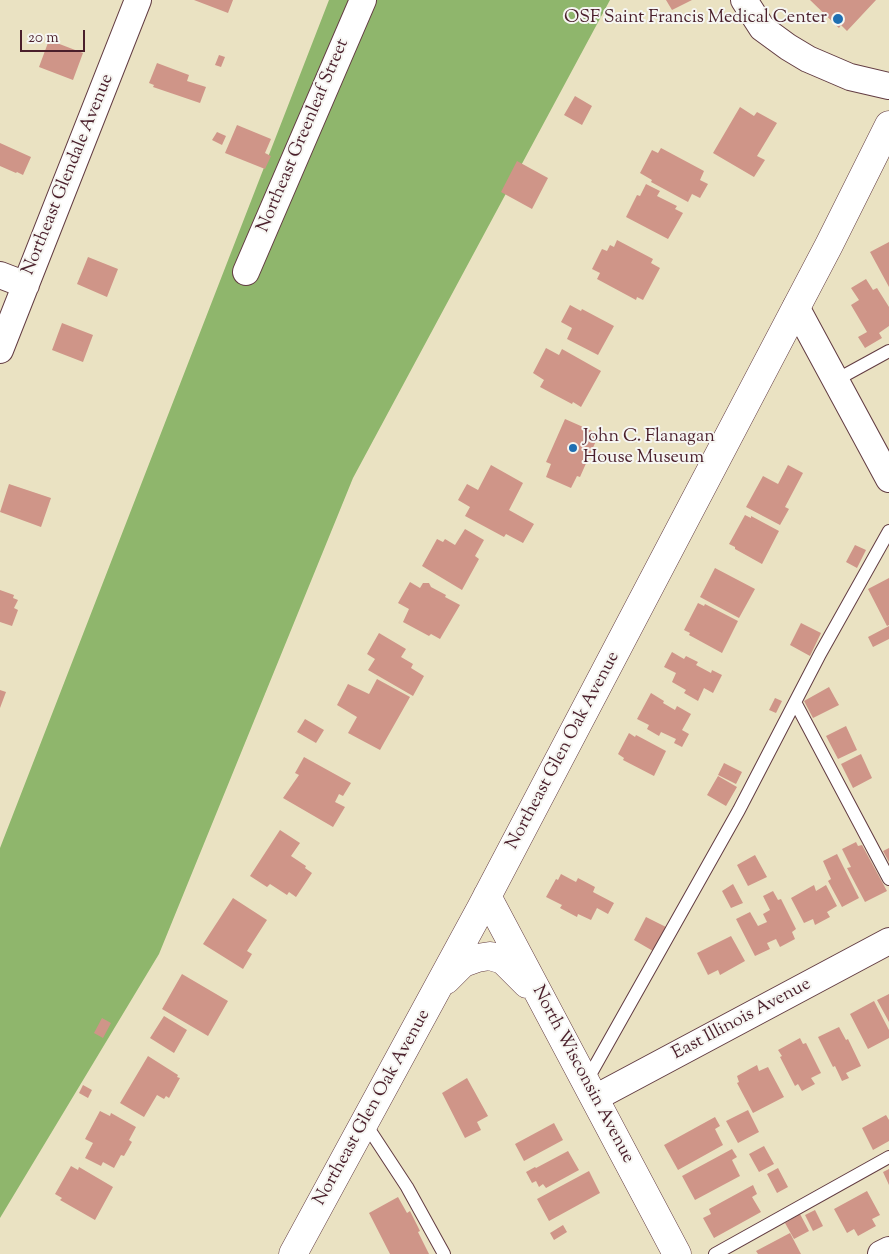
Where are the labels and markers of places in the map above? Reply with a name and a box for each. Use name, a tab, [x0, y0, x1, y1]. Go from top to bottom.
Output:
place label: OSF Saint Francis Medical Center	[564, 8, 827, 30]
marker: OSF Saint Francis Medical Center	[831, 12, 845, 26]
place label: John C. Flanagan House Museum	[583, 427, 715, 469]
marker: John C. Flanagan House Museum	[567, 442, 579, 454]

